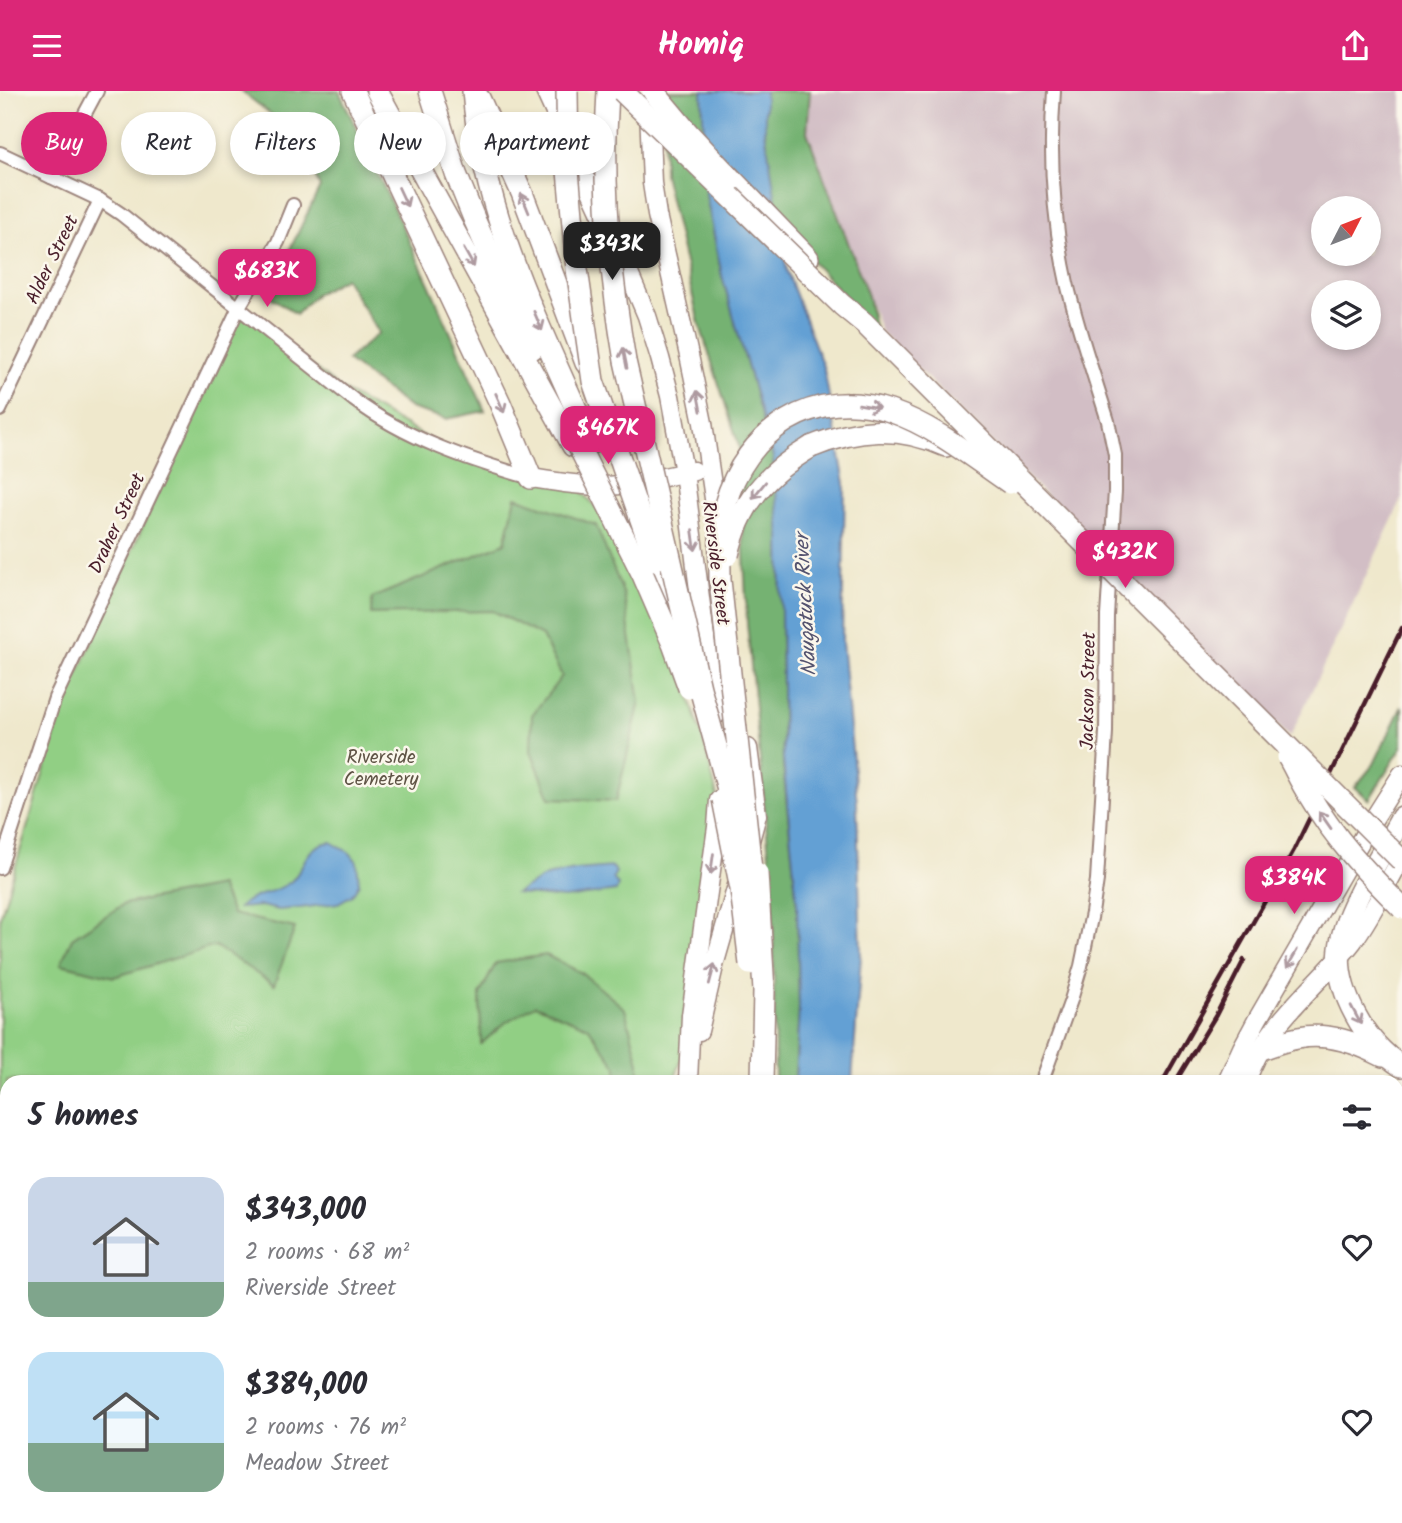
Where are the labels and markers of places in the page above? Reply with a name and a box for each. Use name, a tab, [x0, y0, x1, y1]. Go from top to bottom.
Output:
pin: $343K	[563, 223, 661, 282]
pin: $683K	[218, 249, 316, 309]
pin: $467K	[559, 407, 657, 466]
pin: $432K	[1076, 531, 1174, 590]
pin: $384K	[1245, 857, 1343, 916]

